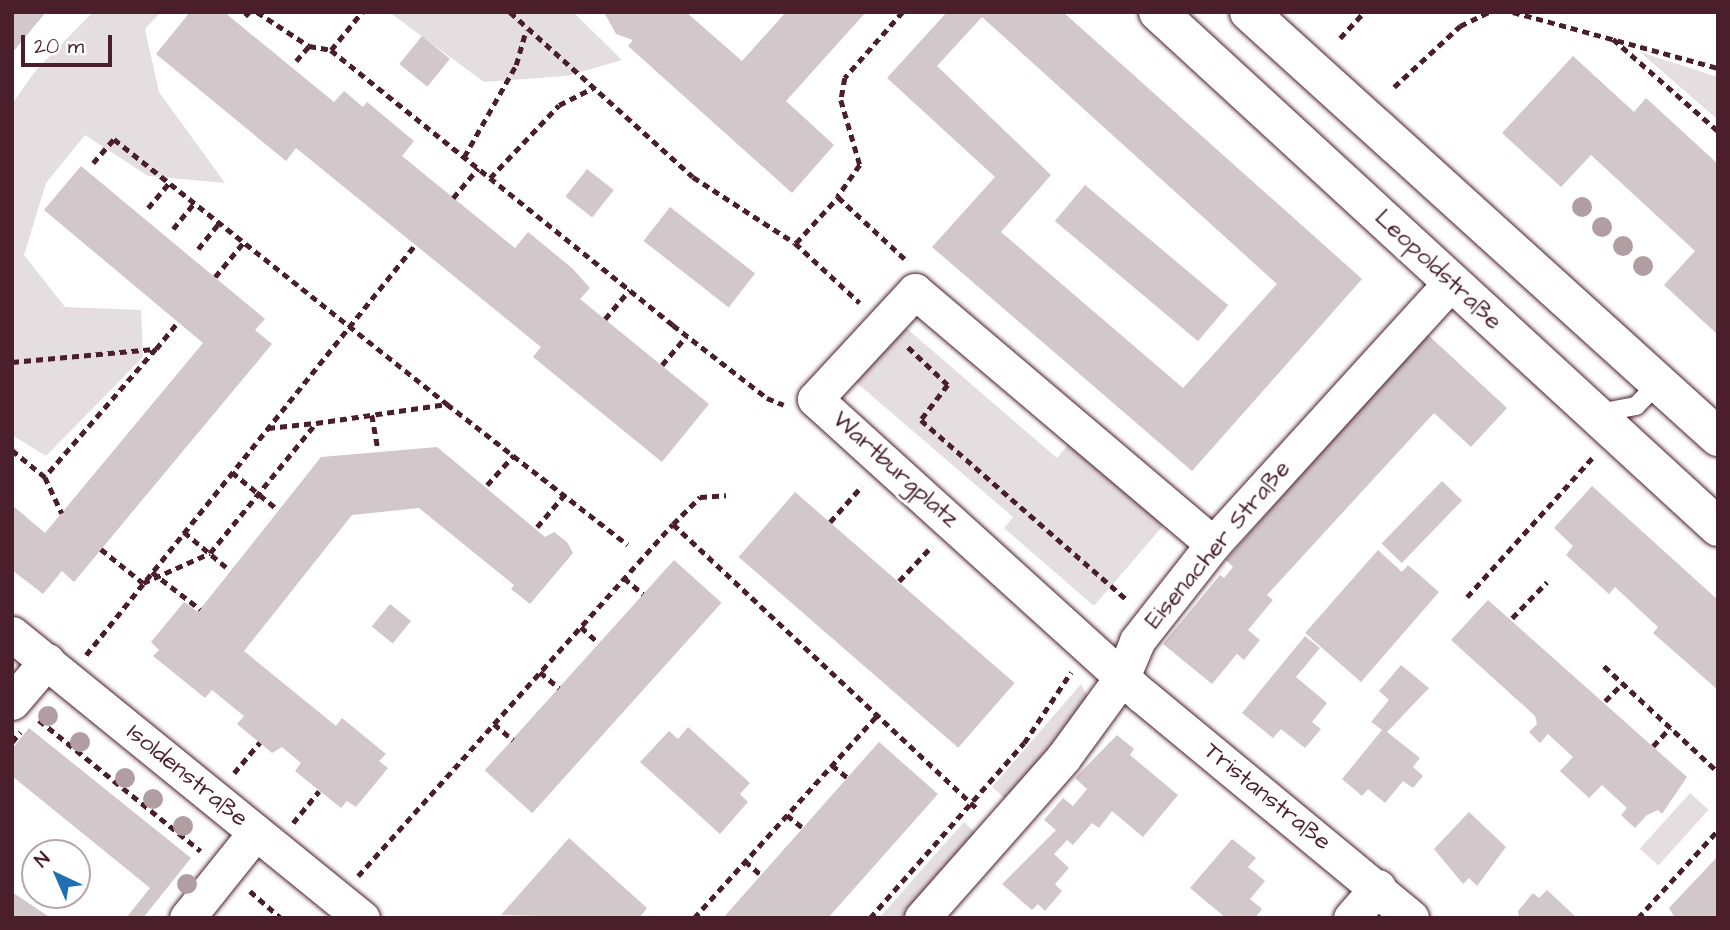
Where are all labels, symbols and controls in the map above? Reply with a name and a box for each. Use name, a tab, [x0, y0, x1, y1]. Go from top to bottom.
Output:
scale bar	[24, 21, 116, 65]
text: 20 m	[34, 32, 84, 61]
street label: Leopoldstraße	[1368, 204, 1508, 336]
street label: Wartburgplatz	[826, 406, 964, 534]
street label: Eisenacher Straße	[1139, 455, 1297, 635]
street label: Isoldenstraße	[121, 718, 253, 834]
street label: Tristanstraße	[1198, 737, 1336, 857]
north arrow	[21, 839, 91, 909]
text: N	[29, 846, 56, 874]

